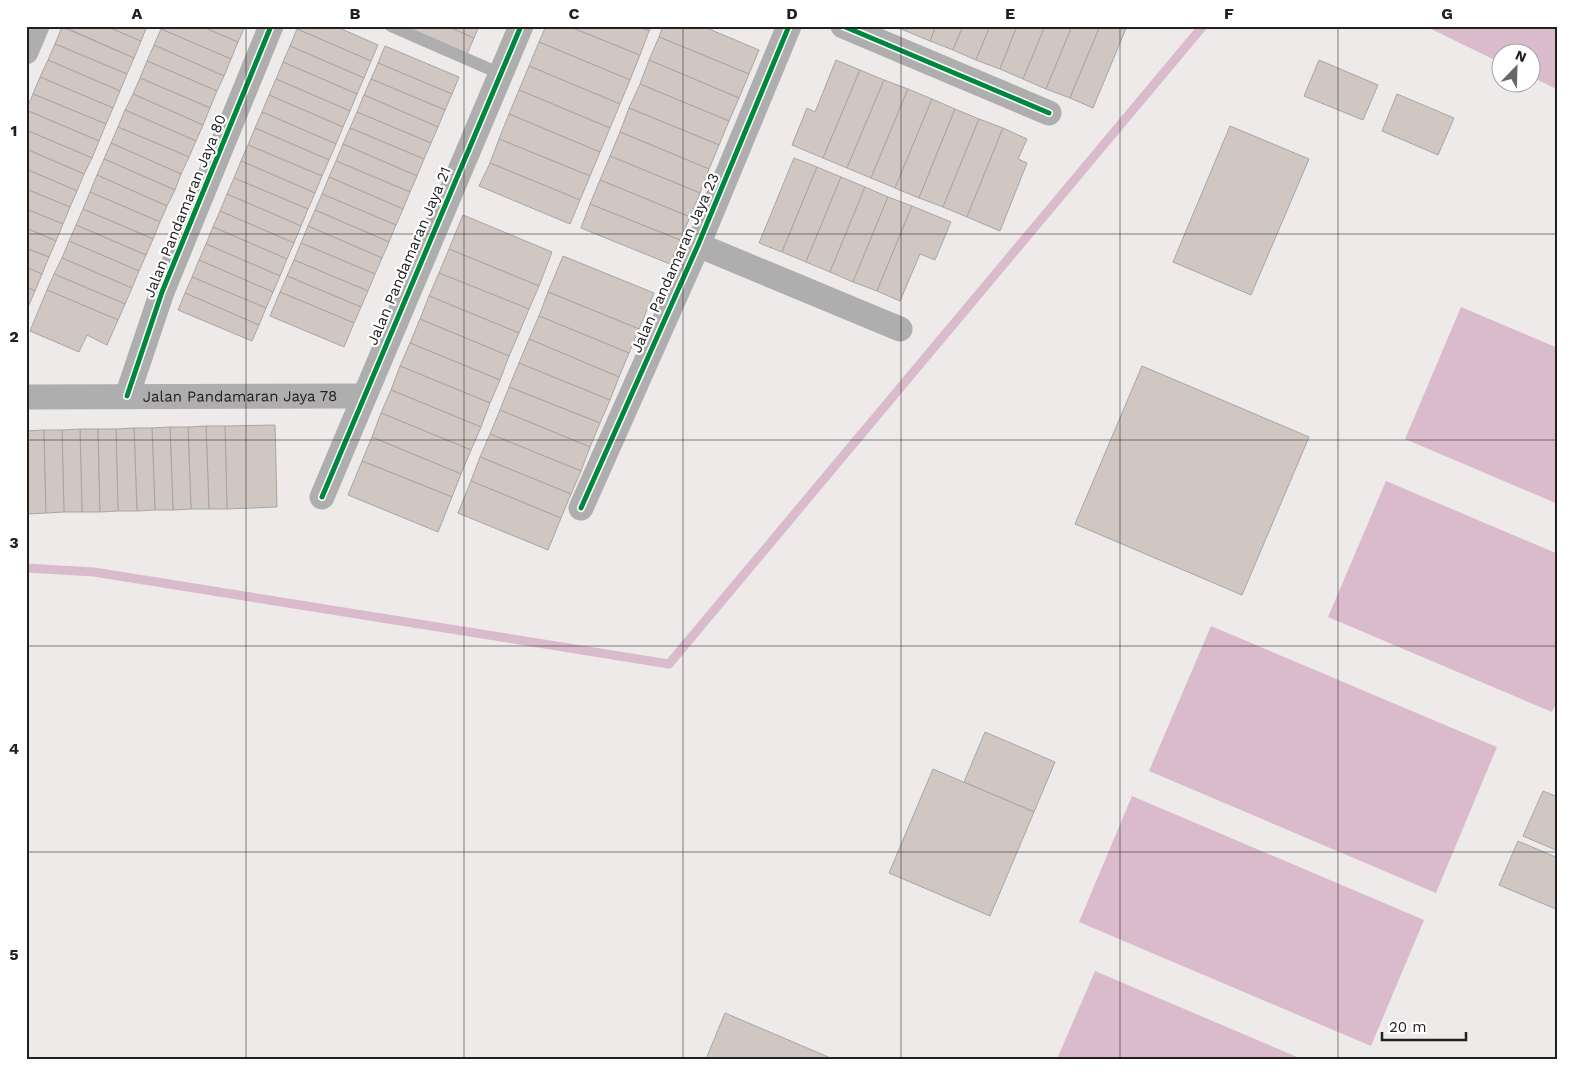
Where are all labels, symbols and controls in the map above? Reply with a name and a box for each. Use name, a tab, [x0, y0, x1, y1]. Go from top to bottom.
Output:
text: A	[132, 4, 143, 23]
text: B	[350, 4, 361, 23]
text: C	[569, 4, 580, 23]
text: D	[786, 4, 798, 23]
text: E	[1005, 4, 1015, 23]
text: F	[1224, 4, 1234, 23]
text: G	[1441, 4, 1453, 23]
north arrow	[1492, 42, 1542, 92]
text: N	[1513, 47, 1529, 65]
street label: Jalan Pandamaran Jaya 80	[140, 112, 230, 300]
text: 1	[11, 121, 17, 140]
street label: Jalan Pandamaran Jaya 21	[363, 164, 455, 348]
street label: Jalan Pandamaran Jaya 23	[627, 170, 723, 356]
text: 2	[9, 327, 19, 346]
street label: Jalan Pandamaran Jaya 78	[143, 387, 337, 406]
text: 3	[9, 533, 19, 552]
text: 4	[9, 739, 19, 758]
text: 5	[9, 945, 19, 964]
scale bar	[1382, 1010, 1465, 1042]
text: 20 m	[1389, 1018, 1427, 1036]

